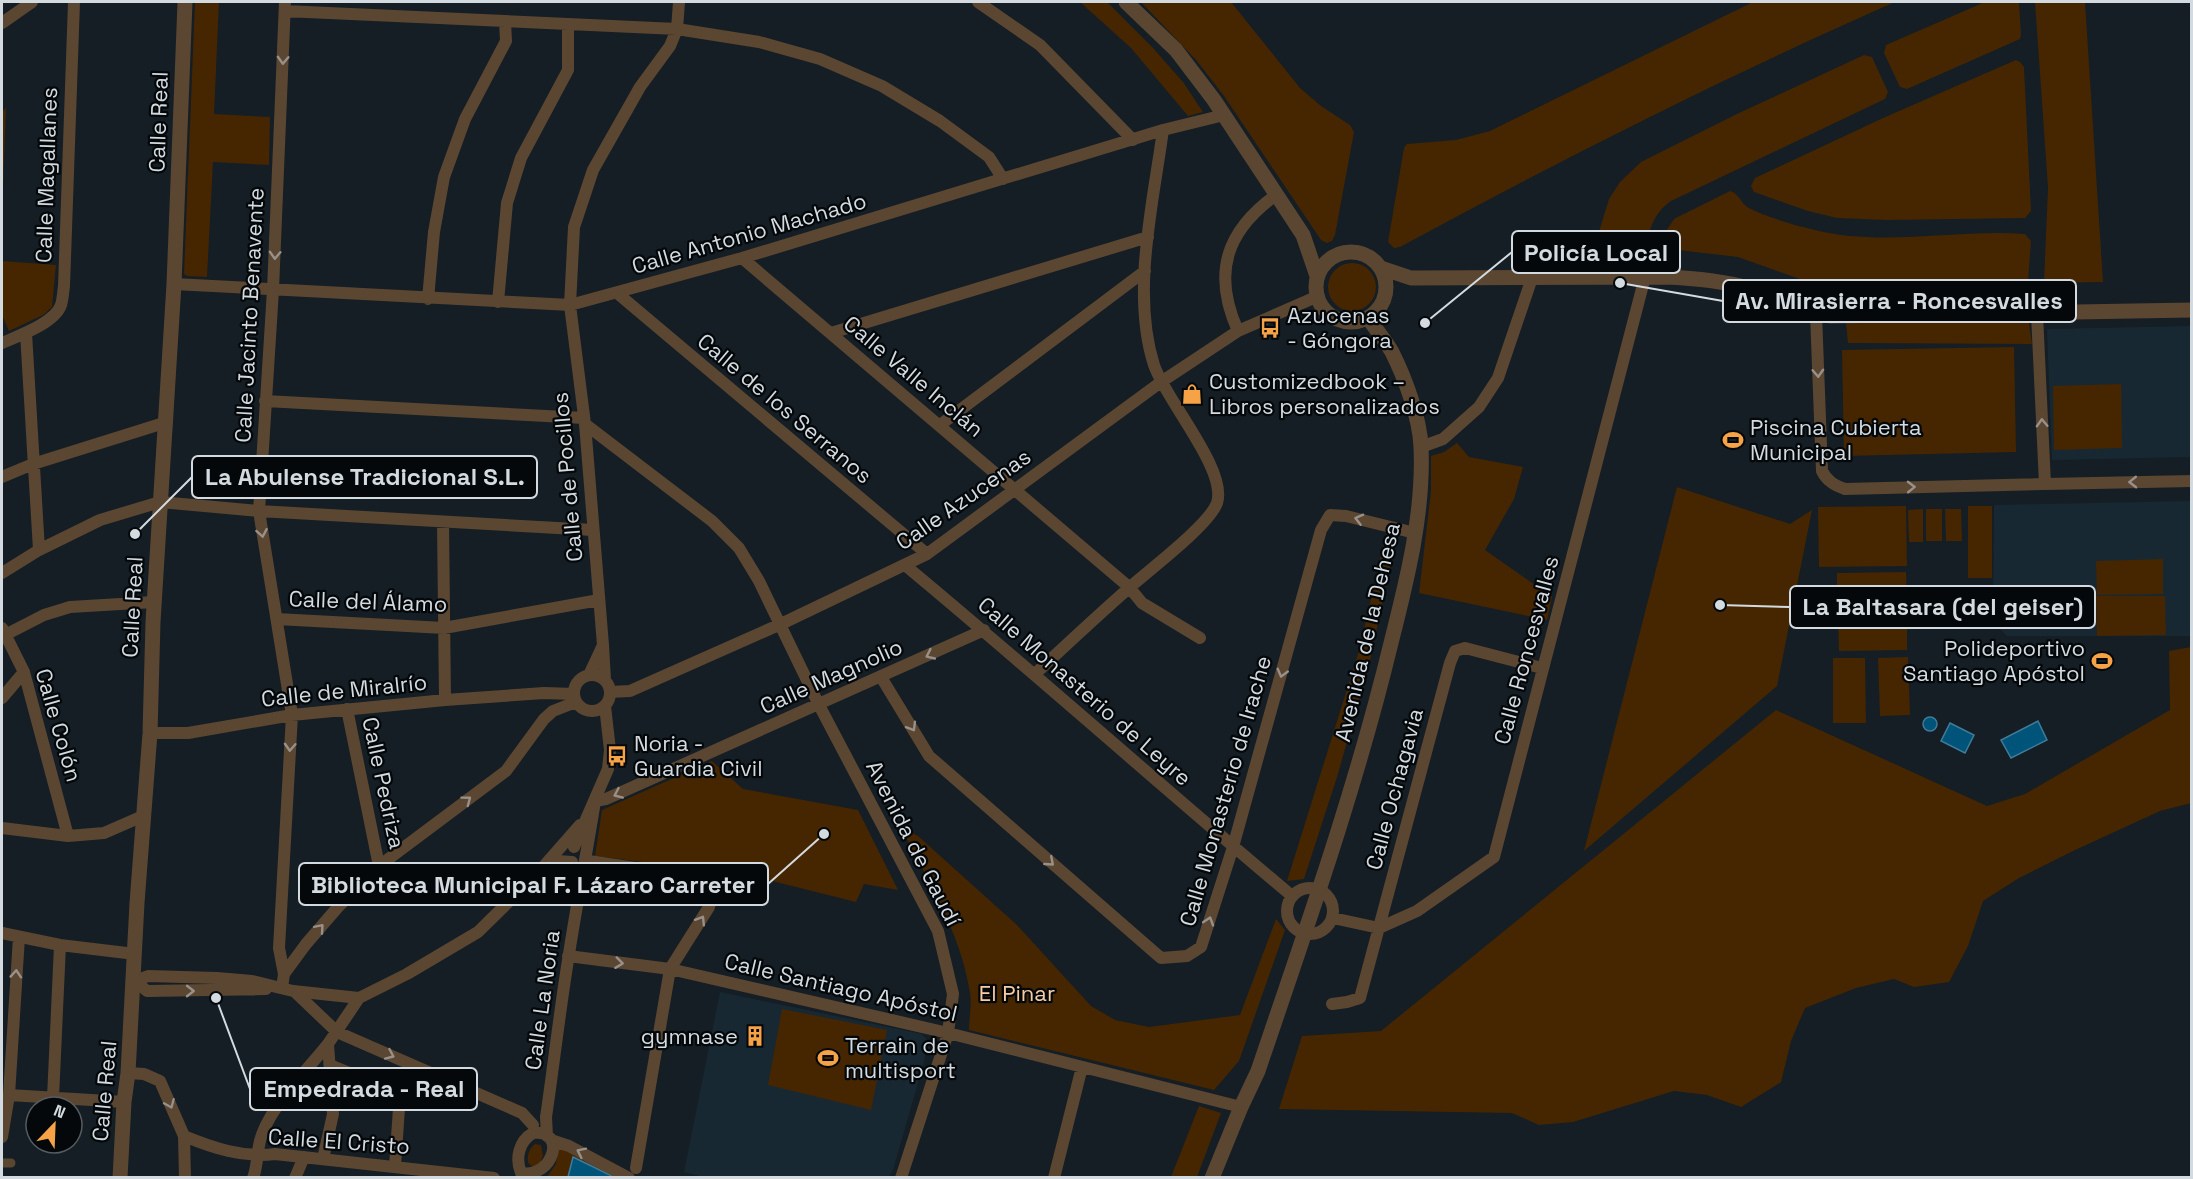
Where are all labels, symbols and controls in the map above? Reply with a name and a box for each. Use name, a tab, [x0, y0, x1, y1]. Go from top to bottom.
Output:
one-way arrow	[276, 55, 289, 64]
street label: Calle Real	[142, 71, 174, 173]
street label: Calle Magallanes	[29, 87, 63, 263]
street label: Calle Antonio Machado	[629, 186, 869, 280]
street label: Calle Jacinto Benavente	[228, 187, 270, 443]
callout: Policía Local	[1512, 231, 1680, 273]
text: Policía Local	[1524, 237, 1668, 268]
one-way arrow	[268, 250, 281, 259]
callout: Av. Mirasierra - Roncesvalles	[1723, 280, 2076, 322]
text: Av. Mirasierra - Roncesvalles	[1735, 285, 2063, 316]
place label: Azucenas - Góngora	[1287, 301, 1392, 354]
street label: Calle Valle Inclán	[838, 309, 990, 443]
bus stop icon: Azucenas - Góngora	[1258, 316, 1282, 340]
street label: Calle de los Serranos	[692, 327, 878, 489]
place label: Customizedbook – Libros personalizados	[1209, 367, 1440, 420]
one-way arrow	[1811, 368, 1824, 377]
shop icon: Customizedbook – Libros personalizados	[1180, 382, 1204, 406]
street label: Calle de Pocillos	[546, 391, 588, 563]
place label: Piscina Cubierta Municipal	[1750, 413, 1922, 466]
one-way arrow	[2035, 418, 2048, 427]
sports icon: Piscina Cubierta Municipal	[1721, 428, 1745, 452]
street label: Calle Azucenas	[890, 442, 1036, 556]
callout: La Abulense Tradicional S.L.	[192, 456, 537, 498]
text: La Abulense Tradicional S.L.	[205, 461, 525, 492]
one-way arrow	[2129, 476, 2138, 489]
one-way arrow	[1907, 481, 1916, 493]
one-way arrow	[1354, 513, 1364, 526]
street label: Avenida de la Dehesa	[1328, 519, 1406, 744]
one-way arrow	[255, 528, 268, 538]
street label: Calle Roncesvalles	[1487, 553, 1565, 747]
street label: Calle Real	[115, 556, 149, 658]
street label: Calle del Álamo	[288, 584, 448, 618]
callout: La Baltasara (del geiser)	[1790, 586, 2095, 628]
street label: Calle Monasterio de Leyre	[972, 591, 1198, 791]
text: La Baltasara (del geiser)	[1803, 591, 2083, 622]
street label: Calle Magnolio	[755, 632, 907, 720]
place label: Polideportivo Santiago Apóstol	[1903, 634, 2085, 687]
one-way arrow	[926, 647, 937, 659]
sports icon: Polideportivo Santiago Apóstol	[2090, 649, 2114, 673]
street label: Calle Monasterio de Irache	[1173, 653, 1277, 929]
street label: Calle Colón	[29, 665, 89, 785]
street label: Calle de Miralrío	[260, 667, 428, 713]
one-way arrow	[1276, 668, 1289, 678]
street label: Calle Ochagavia	[1359, 705, 1429, 873]
street label: Calle Pedriza	[356, 715, 412, 852]
one-way arrow	[904, 721, 916, 731]
place label: Noria - Guardia Civil	[634, 729, 763, 782]
one-way arrow	[283, 742, 296, 751]
bus stop icon: Noria - Guardia Civil	[605, 744, 629, 768]
street label: Avenida de Gaudí	[860, 756, 968, 931]
one-way arrow	[613, 787, 624, 799]
one-way arrow	[460, 797, 471, 808]
one-way arrow	[1044, 855, 1054, 866]
callout: Biblioteca Municipal F. Lázaro Carreter	[299, 863, 768, 905]
text: Biblioteca Municipal F. Lázaro Carreter	[311, 869, 755, 900]
one-way arrow	[694, 916, 705, 927]
one-way arrow	[1202, 916, 1214, 927]
one-way arrow	[313, 924, 324, 935]
street label: Calle La Noria	[518, 928, 566, 1072]
street label: Calle Santiago Apóstol	[722, 947, 960, 1027]
one-way arrow	[614, 956, 624, 969]
one-way arrow	[10, 970, 23, 979]
park label: El Pinar	[979, 979, 1055, 1007]
one-way arrow	[185, 985, 194, 997]
place label: gymnase	[641, 1022, 738, 1050]
building icon: gymnase	[743, 1024, 767, 1048]
place label: Terrain de multisport	[845, 1031, 956, 1084]
street label: Calle Real	[86, 1039, 122, 1143]
sports icon: Terrain de multisport	[816, 1046, 840, 1070]
one-way arrow	[384, 1048, 395, 1060]
callout: Empedrada - Real	[250, 1068, 477, 1110]
text: Empedrada - Real	[264, 1073, 464, 1104]
north arrow	[24, 1095, 84, 1155]
one-way arrow	[163, 1098, 175, 1109]
text: N	[51, 1100, 69, 1123]
street label: Calle El Cristo	[267, 1122, 411, 1160]
one-way arrow	[577, 1148, 588, 1159]

